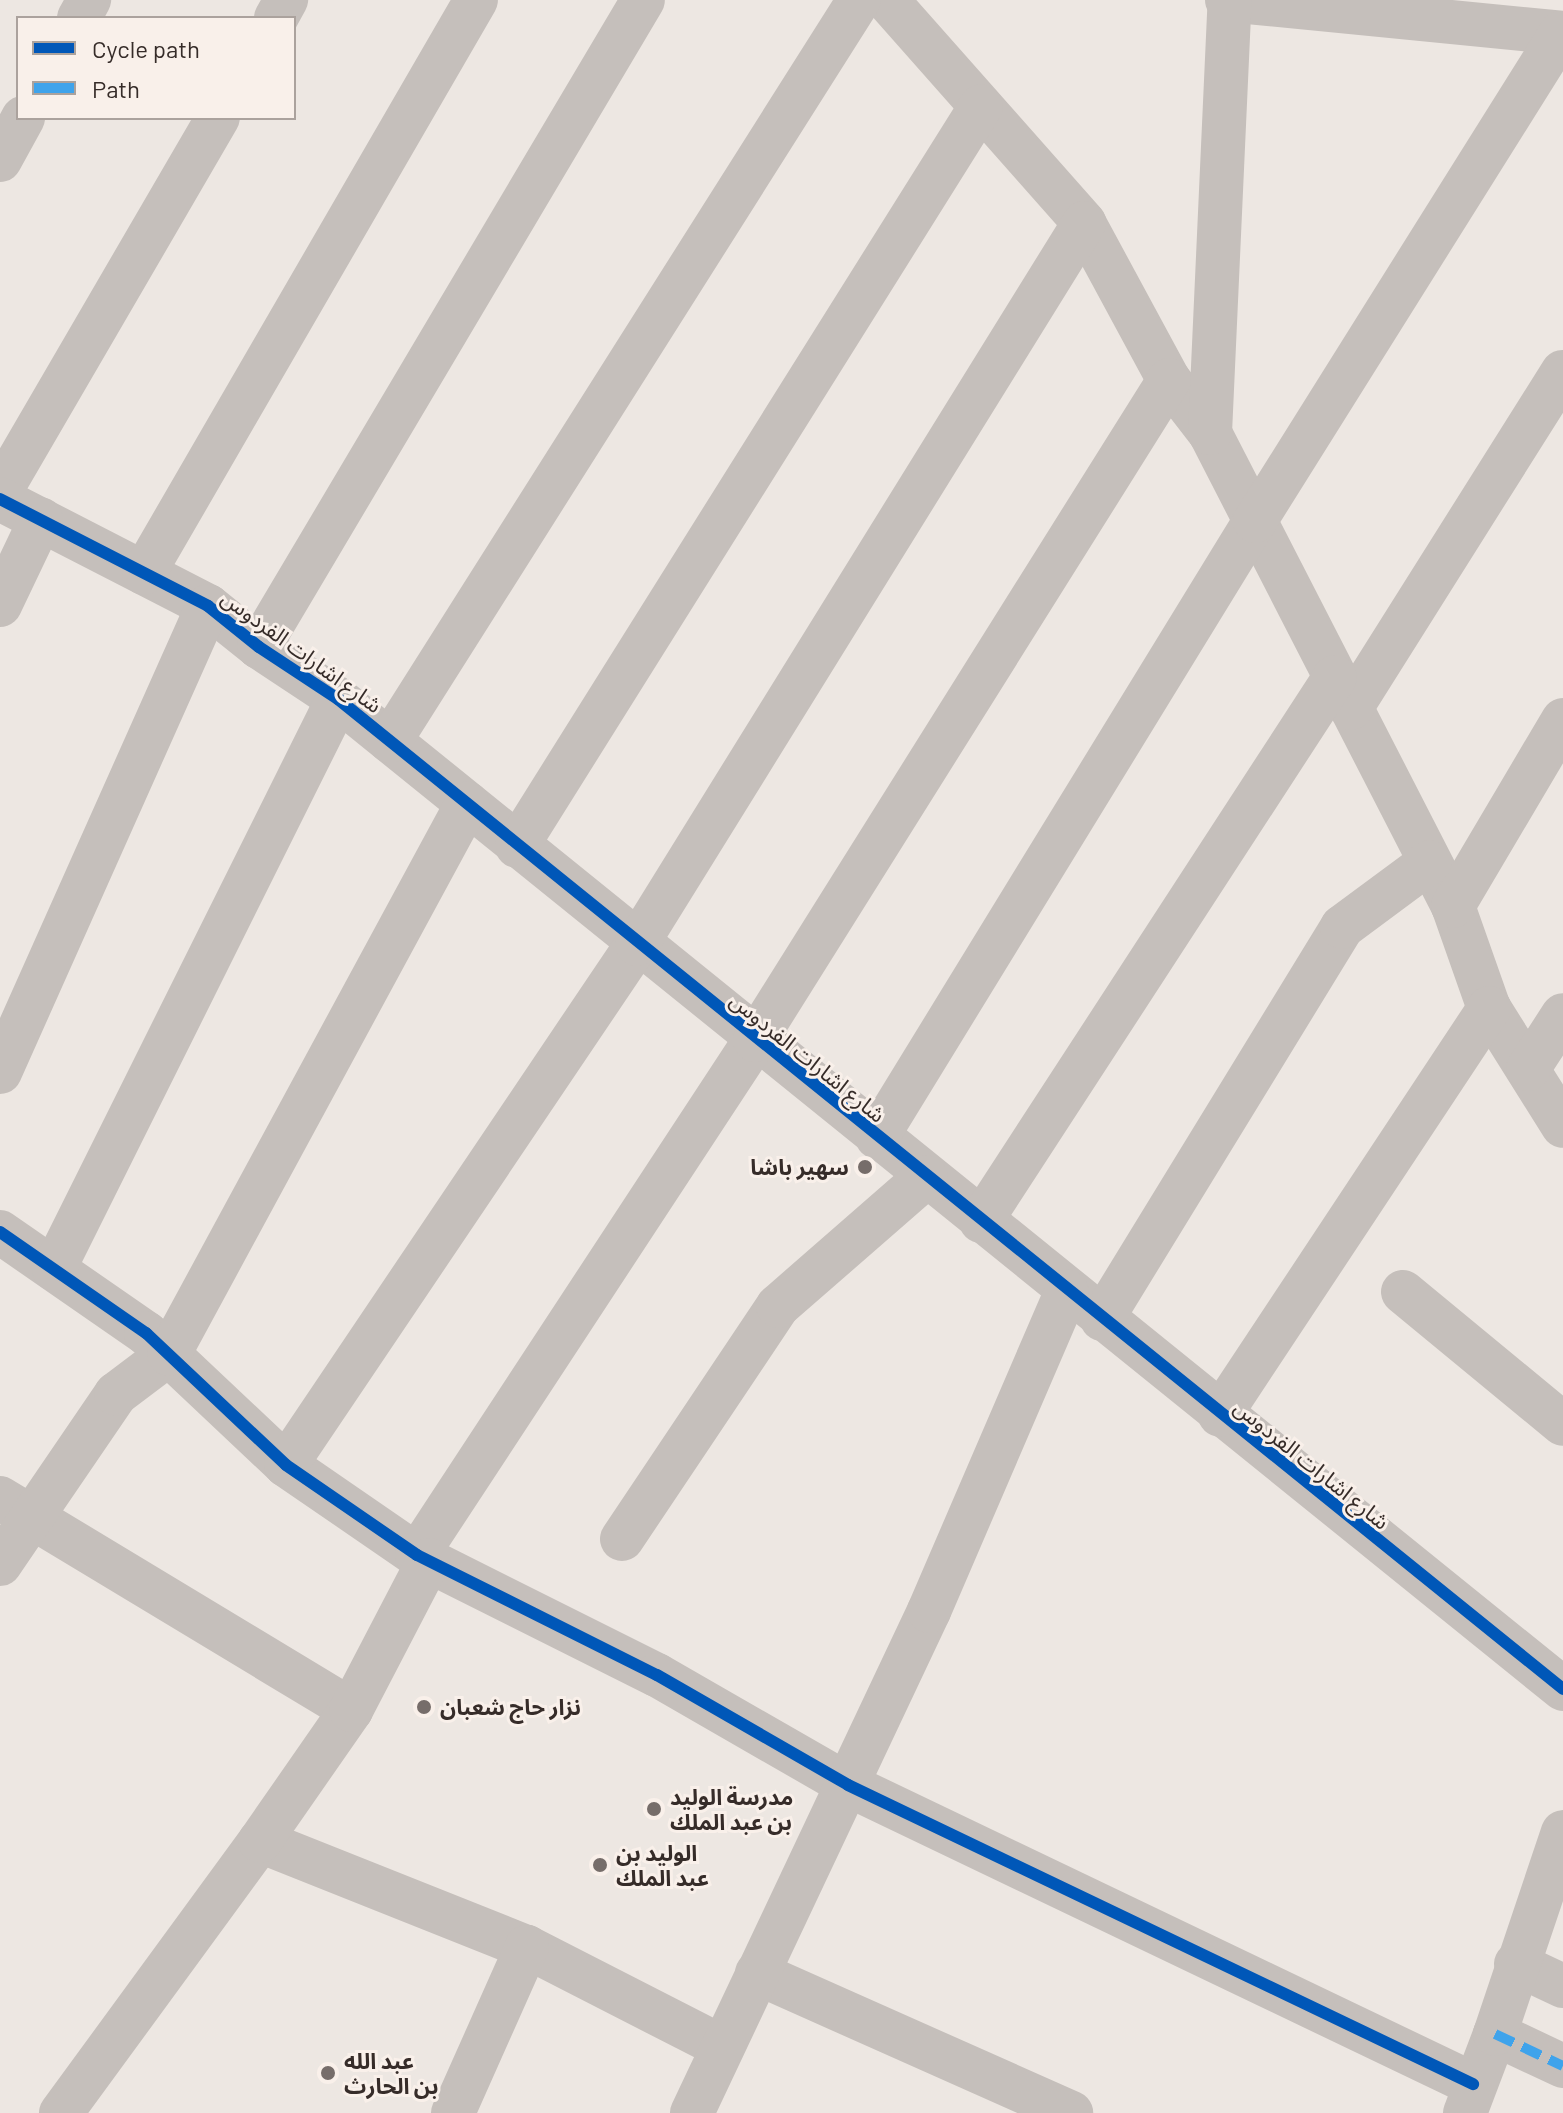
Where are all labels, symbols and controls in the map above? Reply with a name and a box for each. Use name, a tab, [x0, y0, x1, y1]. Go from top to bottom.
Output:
legend	[16, 16, 296, 120]
text: Cycle path	[92, 34, 200, 63]
text: Path	[92, 74, 140, 103]
street label: شارع اشارات الفردوس	[217, 584, 387, 718]
street label: شارع اشارات الفردوس	[725, 986, 891, 1128]
place label: سهير باشا	[750, 1154, 849, 1180]
marker: سهير باشا	[856, 1158, 874, 1176]
street label: شارع اشارات الفردوس	[1229, 1393, 1395, 1535]
place label: نزار حاج شعبان	[440, 1694, 581, 1720]
marker: نزار حاج شعبان	[415, 1698, 433, 1716]
place label: مدرسة الوليد بن عبد الملك	[670, 1783, 793, 1834]
marker: مدرسة الوليد بن عبد الملك	[645, 1800, 663, 1818]
place label: الوليد بن عبد الملك	[616, 1839, 709, 1890]
marker: الوليد بن عبد الملك	[591, 1856, 609, 1874]
place label: عبد الله بن الحارث	[344, 2047, 439, 2098]
marker: عبد الله بن الحارث	[319, 2064, 337, 2082]

